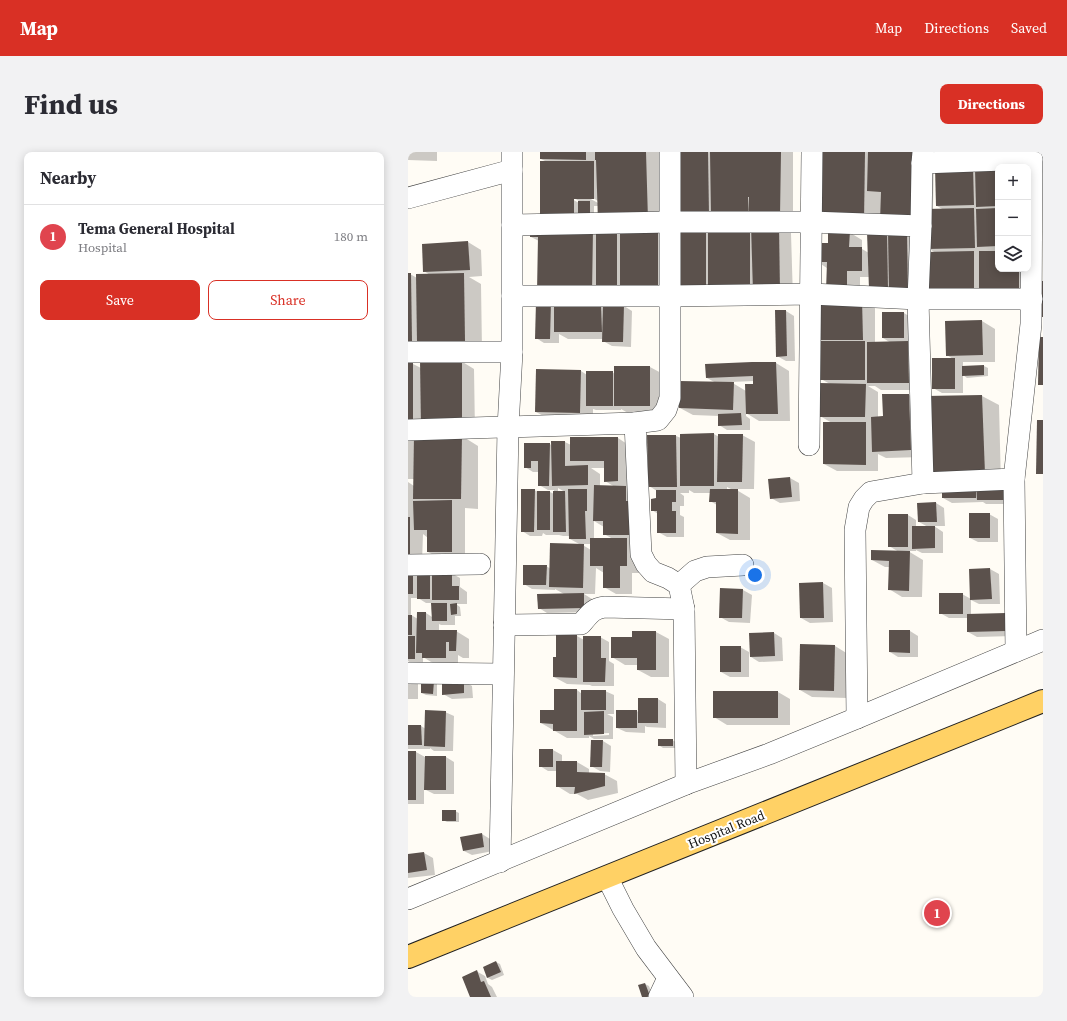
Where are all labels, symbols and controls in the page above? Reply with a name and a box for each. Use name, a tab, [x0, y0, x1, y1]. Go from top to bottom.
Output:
text: Map	[20, 15, 58, 41]
text: Map	[875, 18, 902, 38]
text: Directions	[924, 18, 989, 38]
text: Saved	[1011, 18, 1047, 38]
button: Directions	[940, 84, 1043, 124]
text: Find us	[24, 85, 118, 123]
map controls	[995, 164, 1031, 272]
button: +	[995, 164, 1031, 200]
text: Nearby	[40, 166, 96, 190]
button: −	[995, 200, 1031, 236]
text: Tema General Hospital	[78, 218, 235, 239]
text: 1	[49, 228, 57, 245]
text: 180 m	[334, 228, 368, 245]
button: layers	[995, 236, 1031, 272]
text: Hospital	[78, 239, 127, 256]
button: Save	[40, 280, 200, 320]
button: Share	[208, 280, 368, 320]
your location	[745, 565, 765, 585]
street label: Hospital Road	[685, 806, 768, 853]
pin: 1	[924, 898, 950, 928]

